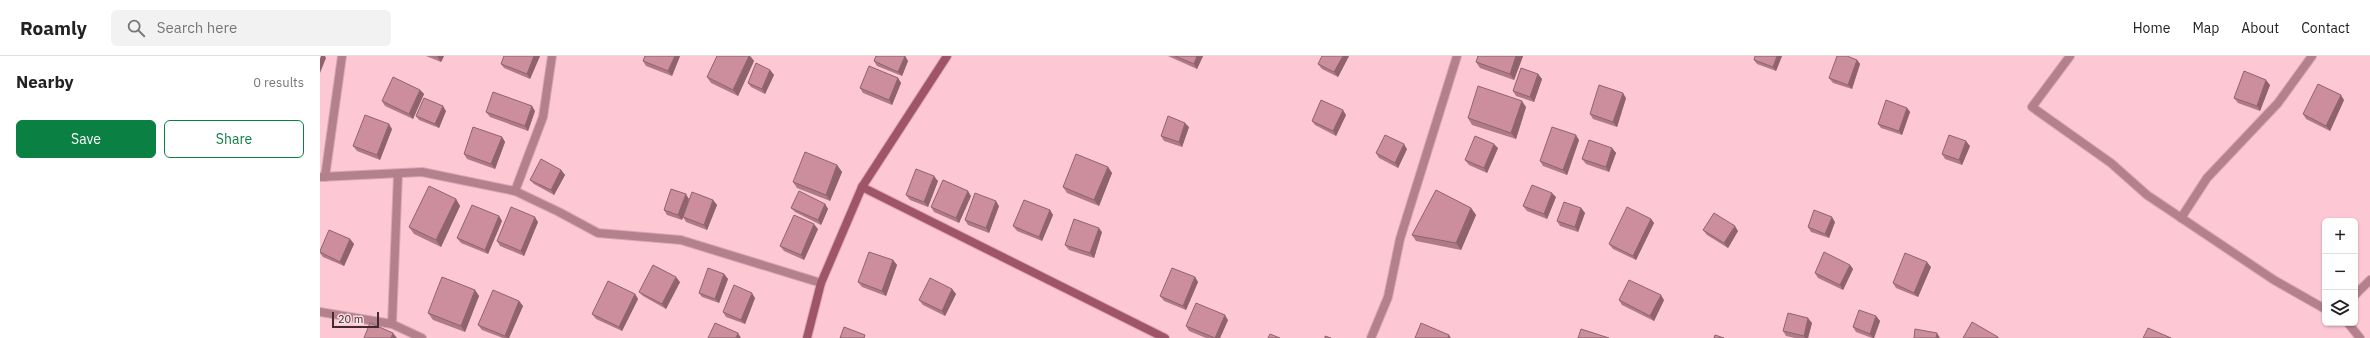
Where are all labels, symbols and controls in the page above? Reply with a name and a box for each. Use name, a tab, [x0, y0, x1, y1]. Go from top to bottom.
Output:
search box	[111, 10, 391, 46]
text: Roamly	[20, 16, 87, 40]
icon: search	[125, 17, 147, 39]
text: Search here	[157, 18, 237, 37]
text: Home	[2133, 19, 2170, 37]
text: Map	[2192, 19, 2219, 37]
text: About	[2241, 19, 2279, 37]
text: Contact	[2301, 19, 2350, 37]
text: Nearby	[16, 71, 74, 93]
text: 0 results	[253, 74, 304, 91]
button: Save	[16, 120, 156, 158]
button: Share	[164, 120, 304, 158]
map controls	[2322, 218, 2358, 326]
button: +	[2322, 218, 2358, 254]
button: −	[2322, 254, 2358, 290]
button: layers	[2322, 290, 2358, 326]
scale bar	[332, 310, 379, 329]
text: 20 m	[338, 312, 363, 326]

